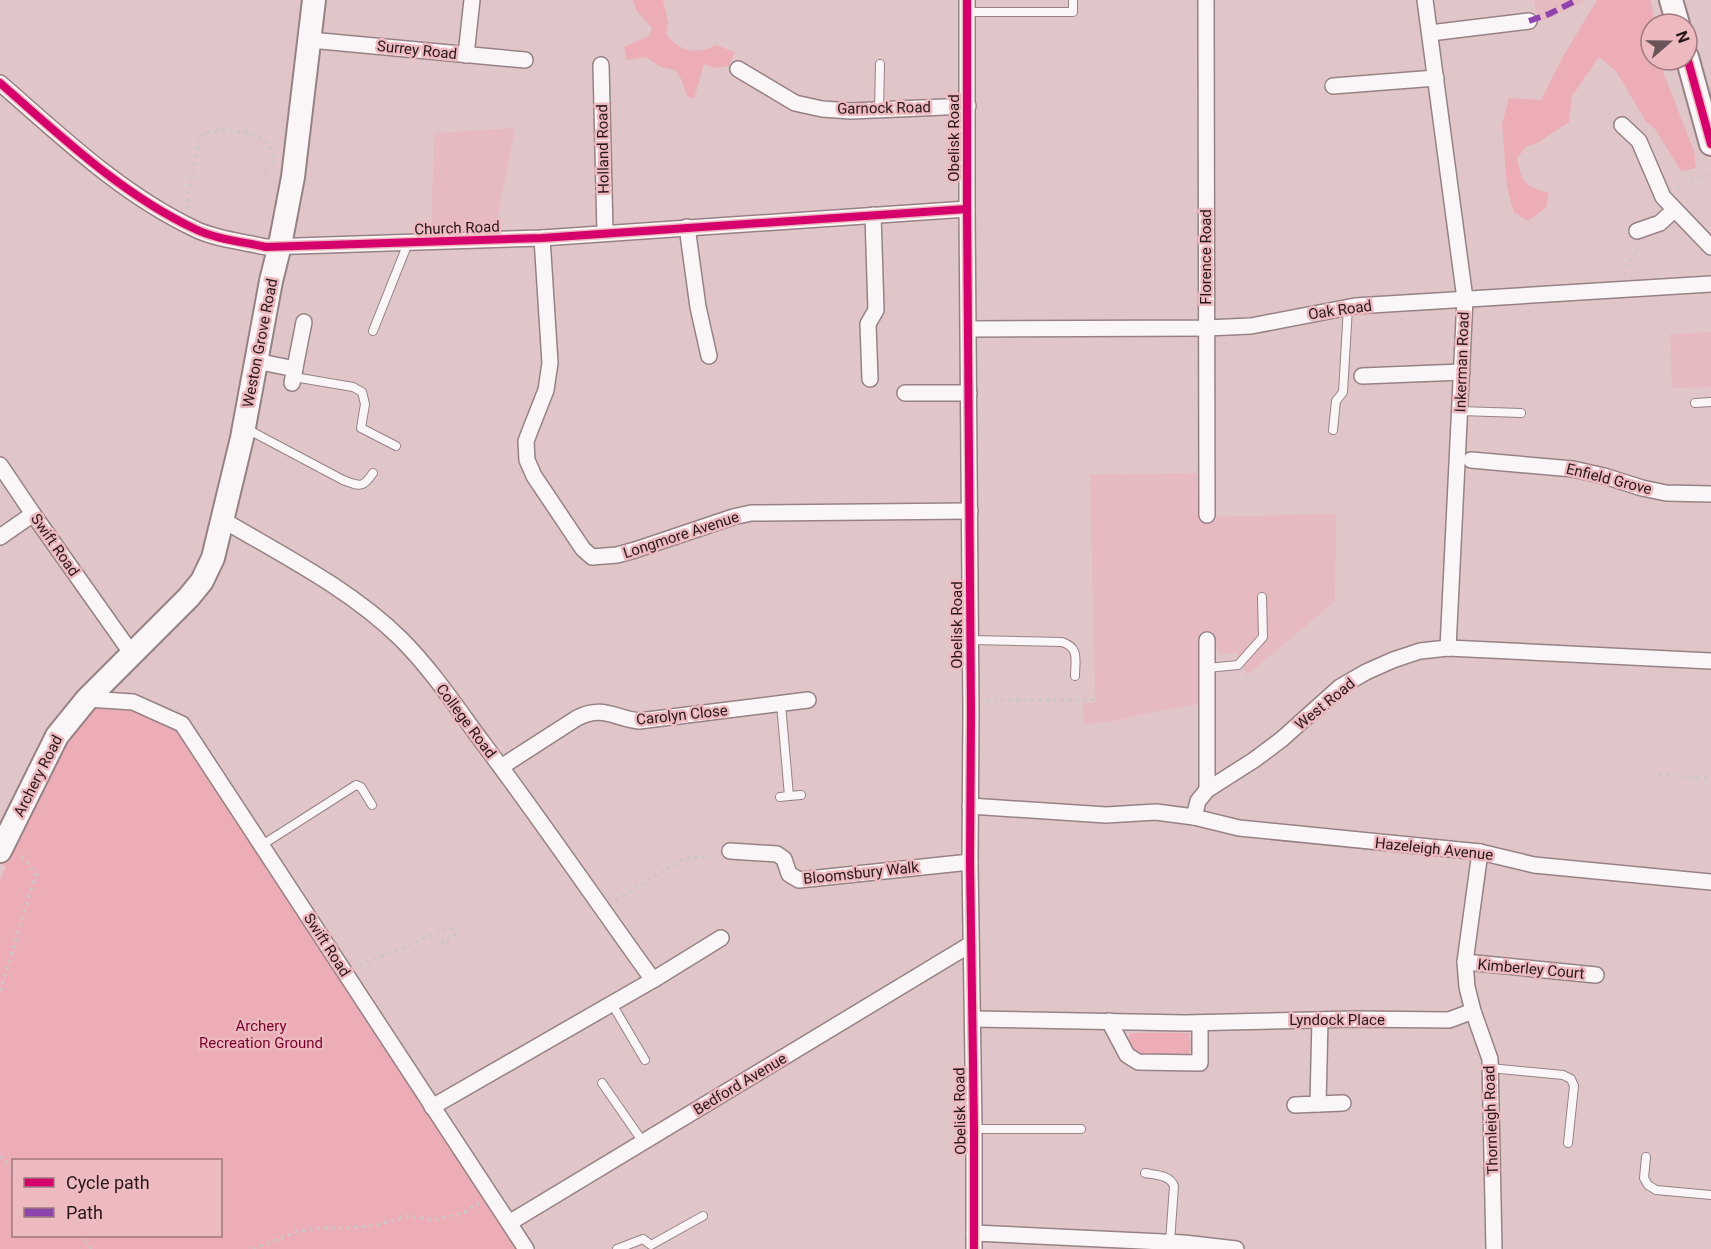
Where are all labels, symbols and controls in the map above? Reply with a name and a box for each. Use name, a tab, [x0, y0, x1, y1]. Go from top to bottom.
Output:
north arrow	[1639, 12, 1699, 72]
text: N	[1672, 28, 1693, 46]
street label: Surrey Road	[376, 37, 458, 63]
street label: Obelisk Road	[945, 94, 963, 182]
street label: Garnock Road	[837, 98, 931, 118]
street label: Holland Road	[593, 104, 613, 194]
street label: Florence Road	[1197, 209, 1215, 305]
street label: Church Road	[414, 218, 500, 238]
street label: Weston Grove Road	[239, 277, 281, 409]
street label: Oak Road	[1307, 297, 1373, 323]
street label: Inkerman Road	[1451, 311, 1473, 413]
street label: Enfield Grove	[1564, 460, 1654, 498]
street label: Longmore Avenue	[621, 508, 741, 562]
street label: Swift Road	[27, 510, 83, 580]
street label: Obelisk Road	[948, 581, 966, 669]
street label: West Road	[1291, 674, 1359, 734]
street label: College Road	[432, 680, 500, 762]
street label: Carolyn Close	[635, 701, 729, 729]
street label: Archery Road	[10, 732, 66, 820]
street label: Hazeleigh Avenue	[1374, 834, 1494, 864]
street label: Bloomsbury Walk	[802, 858, 920, 888]
street label: Swift Road	[300, 910, 354, 980]
street label: Kimberley Court	[1477, 955, 1585, 983]
street label: Lyndock Place	[1289, 1011, 1385, 1029]
park label: Archery Recreation Ground	[199, 1017, 323, 1052]
street label: Bedford Avenue	[690, 1049, 790, 1119]
street label: Thornleigh Road	[1480, 1065, 1502, 1175]
street label: Obelisk Road	[950, 1067, 970, 1155]
legend	[12, 1159, 222, 1237]
text: Cycle path	[66, 1172, 150, 1193]
text: Path	[66, 1202, 103, 1223]

